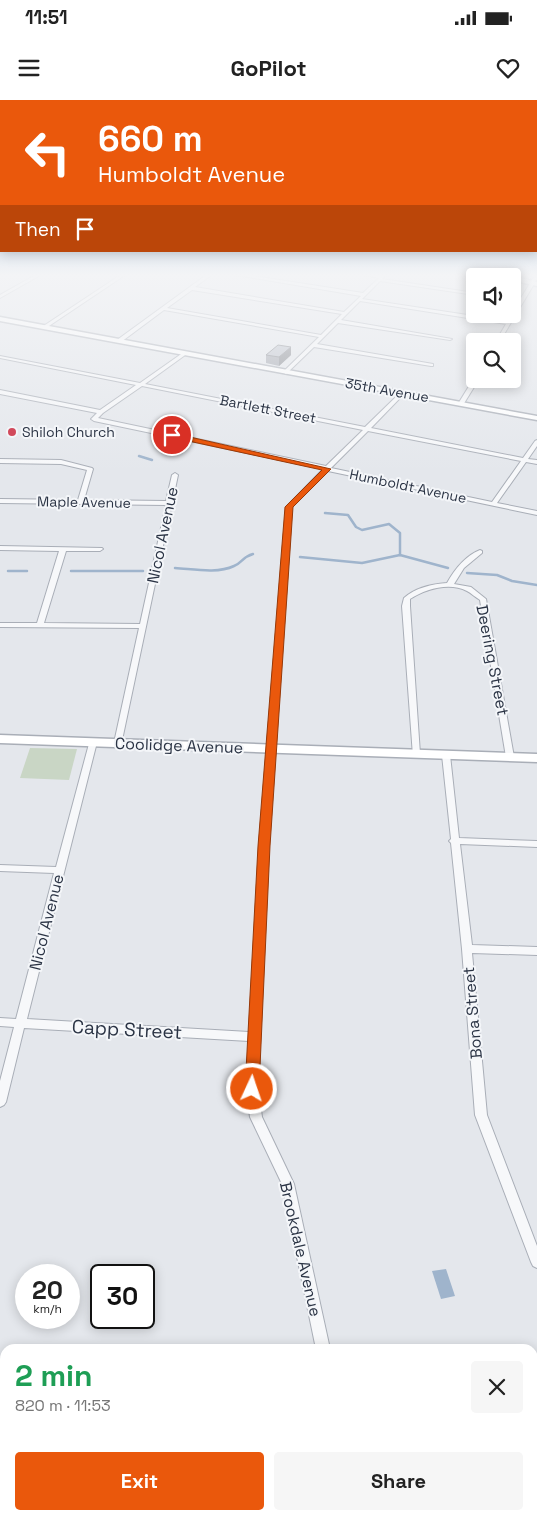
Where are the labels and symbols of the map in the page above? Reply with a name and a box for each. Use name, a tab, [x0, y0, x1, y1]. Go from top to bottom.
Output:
street label: 35th Avenue	[344, 374, 430, 406]
street label: Bartlett Street	[218, 391, 318, 427]
pin	[151, 414, 193, 456]
place label: Shiloh Church	[22, 423, 115, 441]
marker: Shiloh Church	[6, 426, 18, 438]
street label: Humboldt Avenue	[348, 465, 468, 507]
street label: Nicol Avenue	[142, 485, 183, 585]
street label: Maple Avenue	[37, 492, 131, 512]
street label: Deering Street	[471, 603, 514, 717]
street label: Coolidge Avenue	[114, 733, 243, 758]
street label: Nicol Avenue	[24, 872, 69, 972]
street label: Bona Street	[458, 966, 487, 1060]
street label: Capp Street	[71, 1014, 183, 1045]
position arrow	[225, 1062, 277, 1114]
street label: Brookdale Avenue	[275, 1180, 326, 1319]
speed limit sign: 30	[90, 1264, 155, 1329]

